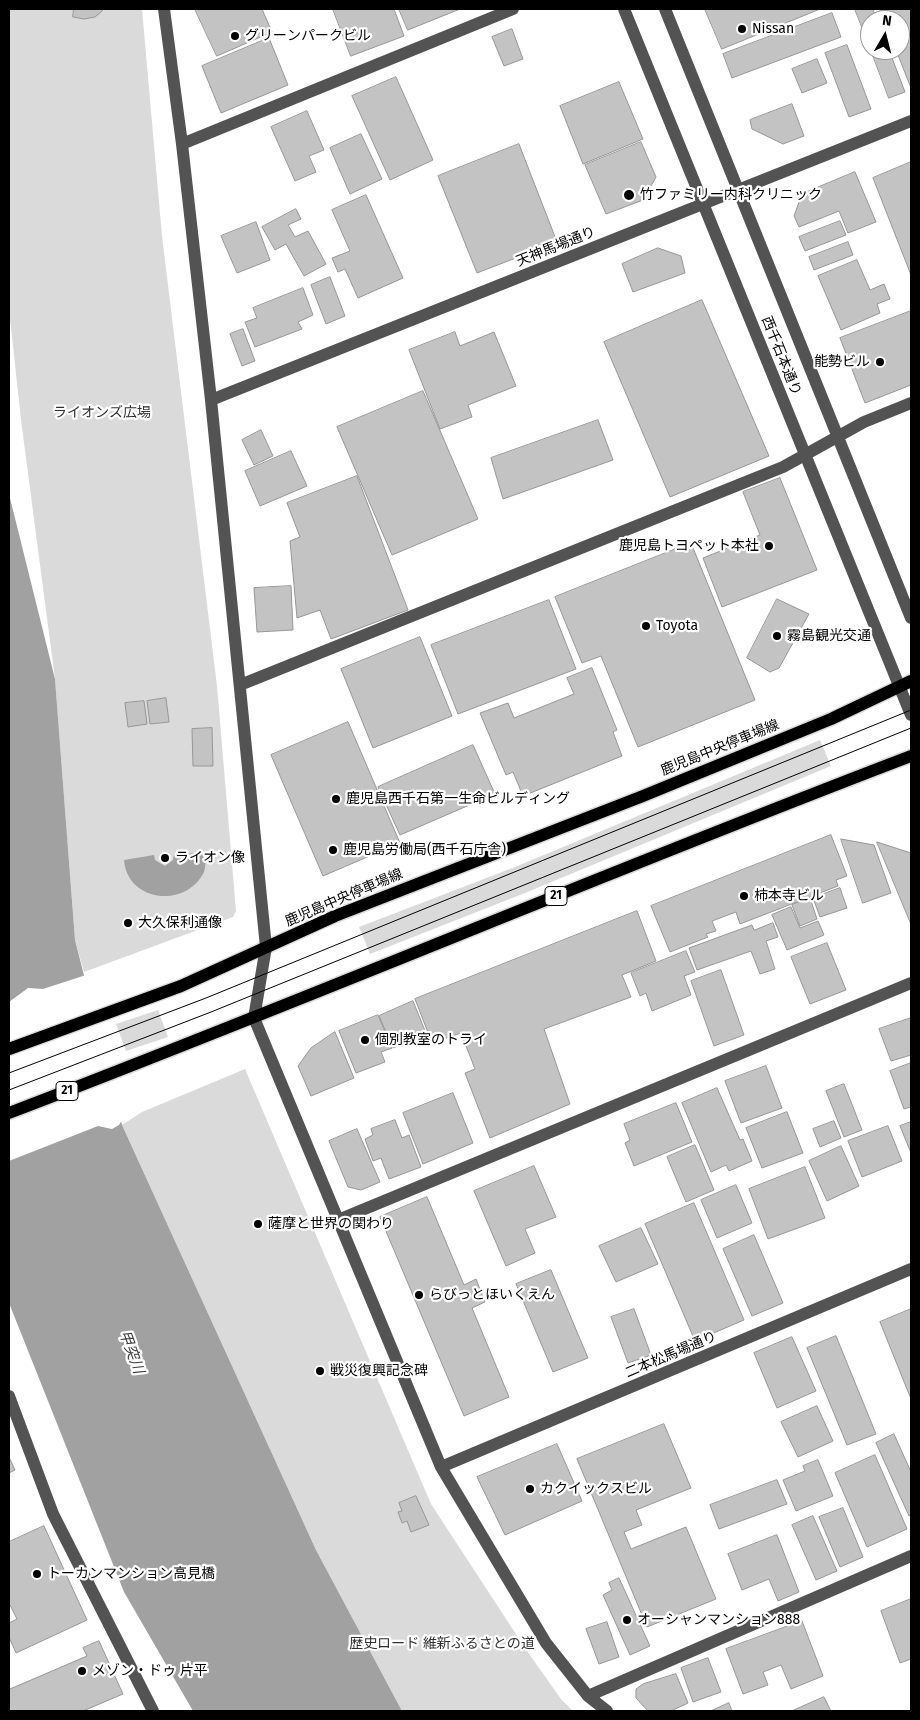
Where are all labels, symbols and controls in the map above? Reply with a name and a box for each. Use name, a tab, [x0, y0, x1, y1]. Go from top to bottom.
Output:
north arrow	[860, 10, 910, 60]
text: N	[881, 12, 893, 30]
place label: Nissan	[752, 21, 794, 37]
marker: Nissan	[736, 23, 748, 35]
place label: グリーンパークビル	[245, 28, 371, 44]
marker: グリーンパークビル	[229, 30, 241, 42]
place label: 竹ファミリー内科クリニック	[640, 187, 822, 203]
marker: 竹ファミリー内科クリニック	[622, 188, 636, 202]
street label: 天神馬場通り	[514, 223, 598, 271]
street label: 西千石本通り	[757, 314, 805, 398]
place label: 能勢ビル	[814, 354, 870, 370]
marker: 能勢ビル	[874, 356, 886, 368]
park label: ライオンズ広場	[53, 405, 151, 421]
place label: 鹿児島トヨペット本社	[619, 538, 759, 554]
marker: 鹿児島トヨペット本社	[763, 540, 775, 552]
place label: Toyota	[656, 618, 698, 634]
marker: Toyota	[640, 620, 652, 632]
place label: 霧島観光交通	[787, 628, 871, 644]
marker: 霧島観光交通	[771, 630, 783, 642]
street label: 鹿児島中央停車場線	[658, 717, 782, 779]
place label: 鹿児島西千石第一生命ビルディング	[346, 791, 570, 807]
marker: 鹿児島西千石第一生命ビルディング	[330, 793, 342, 805]
place label: 鹿児島労働局(西千石庁舎)	[343, 842, 506, 858]
marker: 鹿児島労働局(西千石庁舎)	[327, 844, 339, 856]
place label: ライオン像	[175, 850, 245, 866]
marker: ライオン像	[159, 852, 171, 864]
street label: 鹿児島中央停車場線	[283, 866, 405, 930]
road number: 21	[545, 886, 567, 906]
place label: 柿本寺ビル	[754, 888, 824, 904]
marker: 柿本寺ビル	[738, 890, 750, 902]
place label: 大久保利通像	[138, 915, 222, 931]
marker: 大久保利通像	[122, 917, 134, 929]
place label: 個別教室のトライ	[375, 1032, 487, 1048]
marker: 個別教室のトライ	[359, 1034, 371, 1046]
road number: 21	[56, 1082, 78, 1100]
place label: 薩摩と世界の関わり	[268, 1216, 394, 1232]
marker: 薩摩と世界の関わり	[252, 1218, 264, 1230]
place label: らびっとほいくえん	[429, 1287, 555, 1303]
marker: らびっとほいくえん	[413, 1289, 425, 1301]
water label: 甲突川	[115, 1328, 147, 1376]
street label: 二本松馬場通り	[623, 1328, 719, 1382]
place label: 戦災復興記念碑	[330, 1363, 428, 1379]
marker: 戦災復興記念碑	[314, 1365, 326, 1377]
place label: カクイックスビル	[540, 1481, 652, 1497]
marker: カクイックスビル	[524, 1483, 536, 1495]
place label: トーカンマンション高見橋	[47, 1566, 215, 1582]
marker: トーカンマンション高見橋	[31, 1568, 43, 1580]
place label: オーシャンマンション888	[637, 1612, 800, 1628]
marker: オーシャンマンション888	[621, 1614, 633, 1626]
park label: 歴史ロード 維新ふるさとの道	[349, 1636, 535, 1652]
place label: メゾン・ドゥ 片平	[92, 1663, 208, 1679]
marker: メゾン・ドゥ 片平	[76, 1665, 88, 1677]

